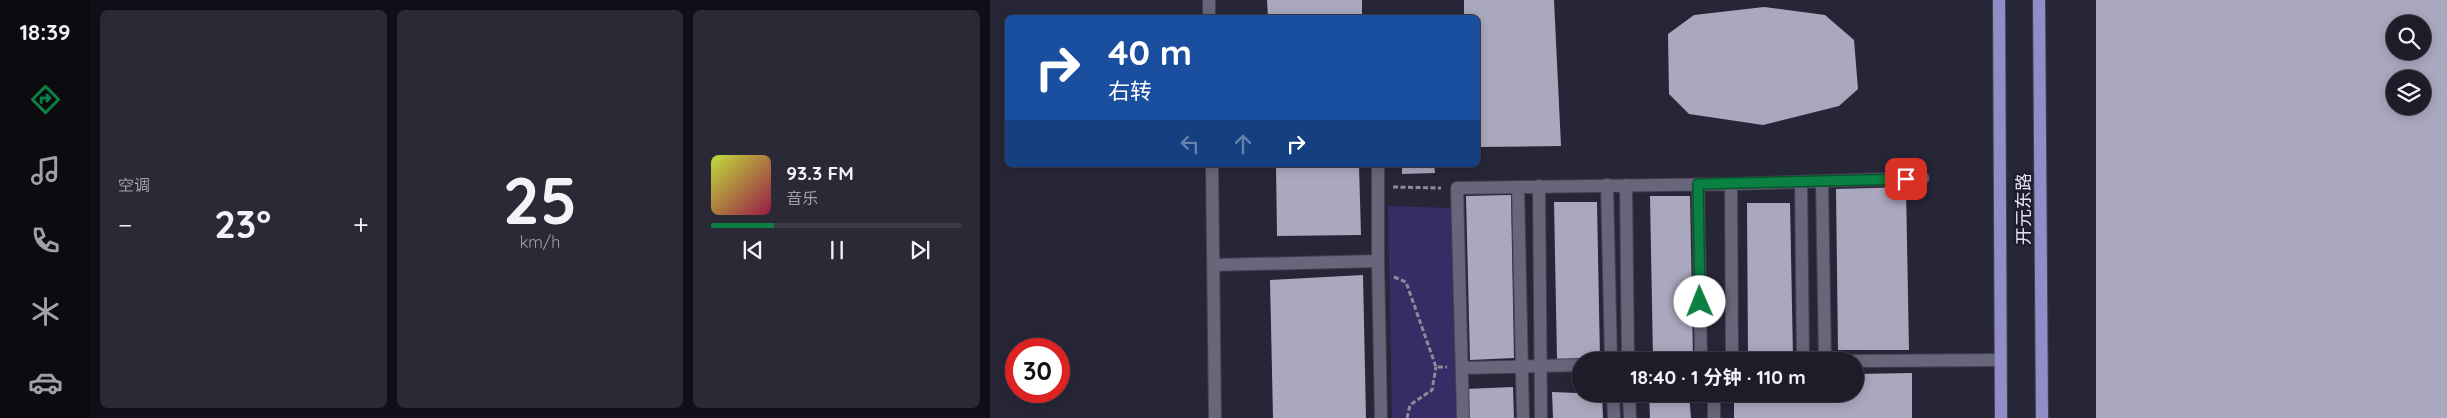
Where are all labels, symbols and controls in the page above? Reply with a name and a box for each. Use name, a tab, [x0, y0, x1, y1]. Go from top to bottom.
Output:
map controls	[2386, 15, 2431, 115]
button: search	[2386, 15, 2431, 60]
text: 18:39	[20, 18, 70, 46]
text: 40 m	[1108, 30, 1192, 74]
icon: right	[1025, 35, 1090, 100]
button: layers	[2386, 70, 2431, 115]
text: 右转	[1108, 77, 1152, 105]
icon: directions	[28, 82, 63, 117]
icon: left	[1176, 130, 1204, 158]
icon: ahead	[1229, 130, 1257, 158]
icon: right	[1282, 130, 1310, 158]
icon: music	[28, 153, 63, 188]
pin	[1885, 158, 1927, 200]
text: 25	[503, 159, 577, 240]
text: 93.3 FM	[786, 161, 854, 185]
icon: arrive	[1892, 165, 1920, 193]
street label: 开元东路	[2012, 173, 2035, 245]
text: 空调	[118, 175, 150, 195]
text: 音乐	[786, 188, 818, 208]
text: 23°	[214, 200, 271, 248]
text: −	[118, 207, 133, 242]
text: +	[353, 207, 369, 242]
icon: phone	[28, 223, 63, 258]
text: km/h	[520, 232, 560, 252]
icon: previous	[739, 236, 767, 264]
icon: pause	[823, 236, 851, 264]
icon: next	[906, 236, 934, 264]
position arrow	[1673, 275, 1725, 327]
icon: climate	[28, 294, 63, 329]
speed limit sign: 30	[1005, 338, 1070, 403]
icon: car	[28, 365, 63, 400]
text: 18:40 · 1 分钟 · 110 m	[1630, 365, 1806, 389]

